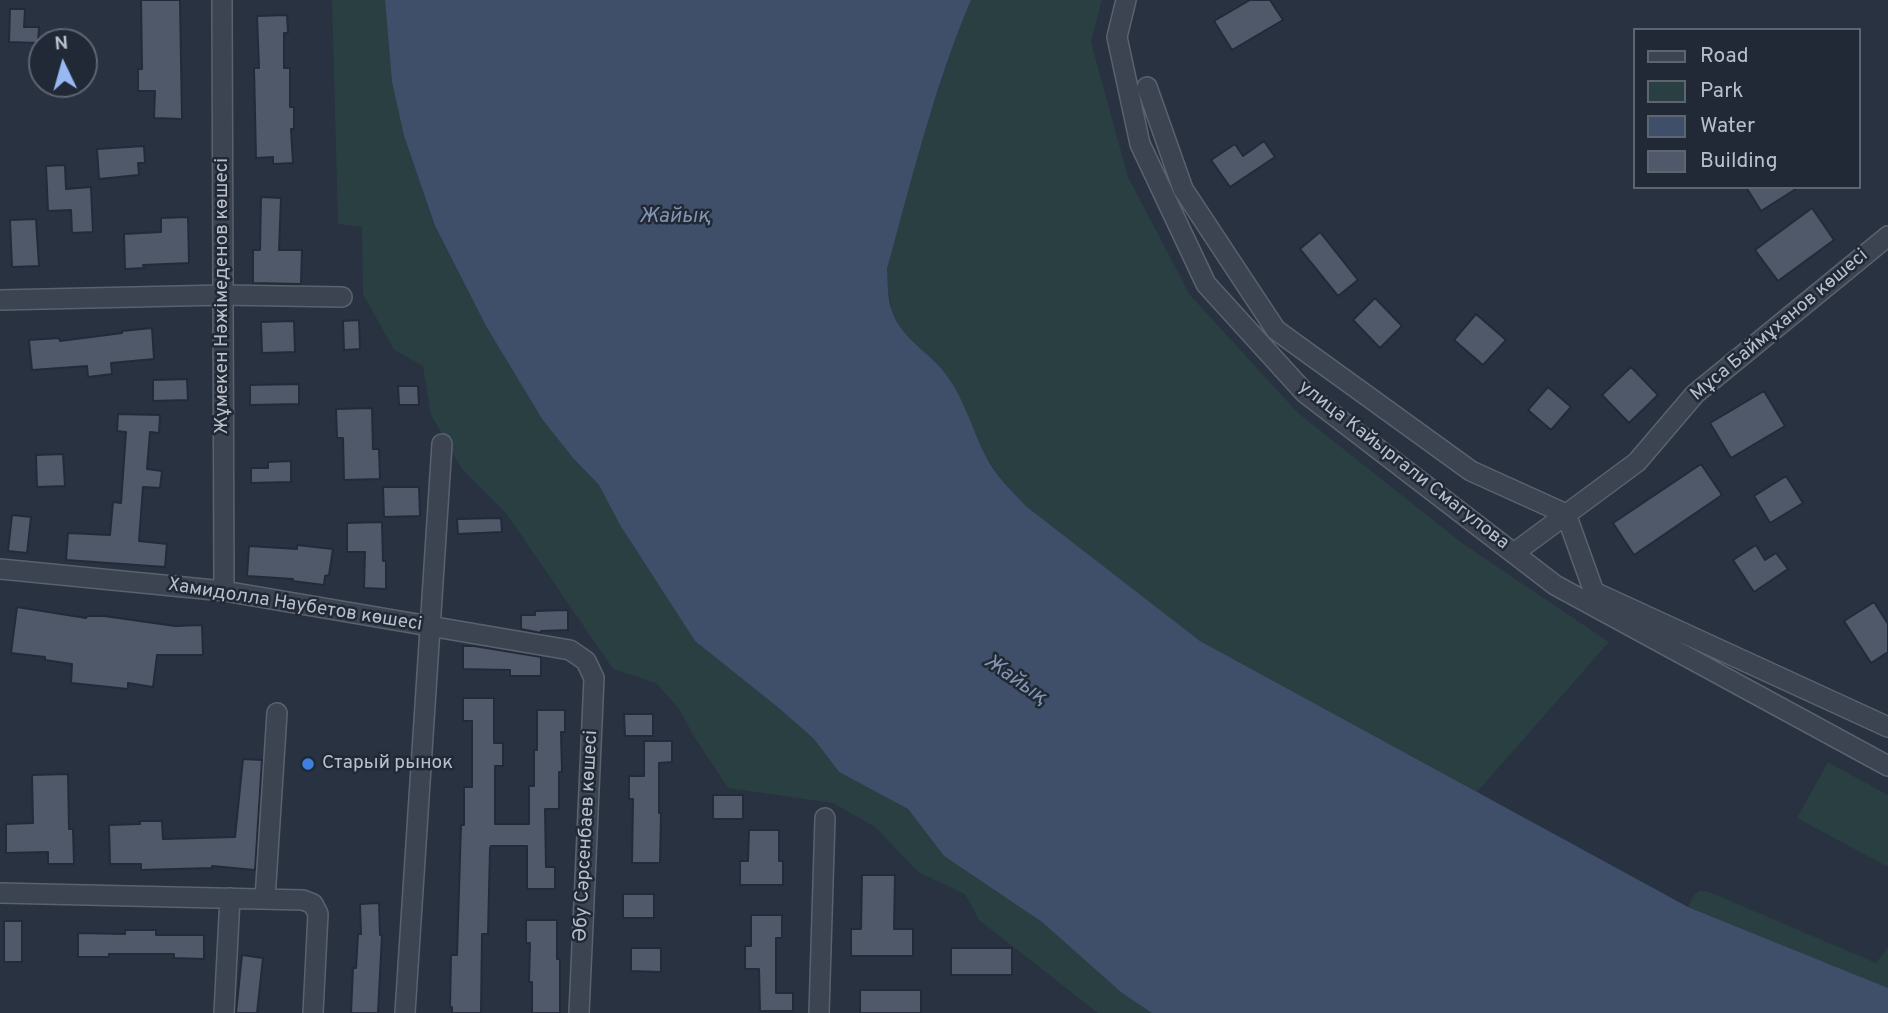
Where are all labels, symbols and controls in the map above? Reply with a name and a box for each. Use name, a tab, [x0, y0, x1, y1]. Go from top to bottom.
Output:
north arrow	[28, 28, 98, 98]
legend	[1632, 28, 1860, 189]
text: N	[53, 32, 69, 57]
text: Road	[1700, 43, 1749, 70]
text: Park	[1700, 78, 1743, 105]
text: Water	[1700, 113, 1755, 140]
text: Building	[1700, 148, 1778, 175]
street label: Жұмекен Нәжімеденов көшесі	[212, 158, 234, 434]
water label: Жайық	[639, 205, 711, 231]
street label: Мұса Баймұханов көшесі	[1687, 245, 1873, 407]
street label: улица Кайыргали Смагулова	[1293, 377, 1513, 555]
street label: Хамидолла Наубетов көшесі	[166, 575, 424, 637]
water label: Жайық	[978, 650, 1052, 712]
street label: Әбу Сәрсенбаев көшесі	[570, 730, 604, 942]
place label: Старый рынок	[322, 753, 453, 775]
marker: Старый рынок	[300, 756, 316, 772]

